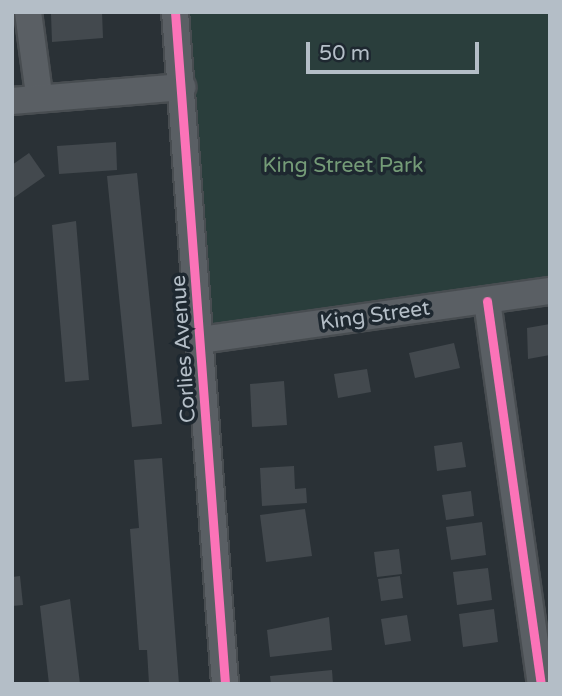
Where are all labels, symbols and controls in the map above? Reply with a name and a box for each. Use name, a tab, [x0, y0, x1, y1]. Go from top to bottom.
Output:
scale bar	[310, 28, 483, 72]
text: 50 m	[319, 41, 370, 66]
park label: King Street Park	[262, 153, 424, 179]
street label: Corlies Avenue	[166, 274, 202, 424]
street label: King Street	[318, 296, 432, 336]

